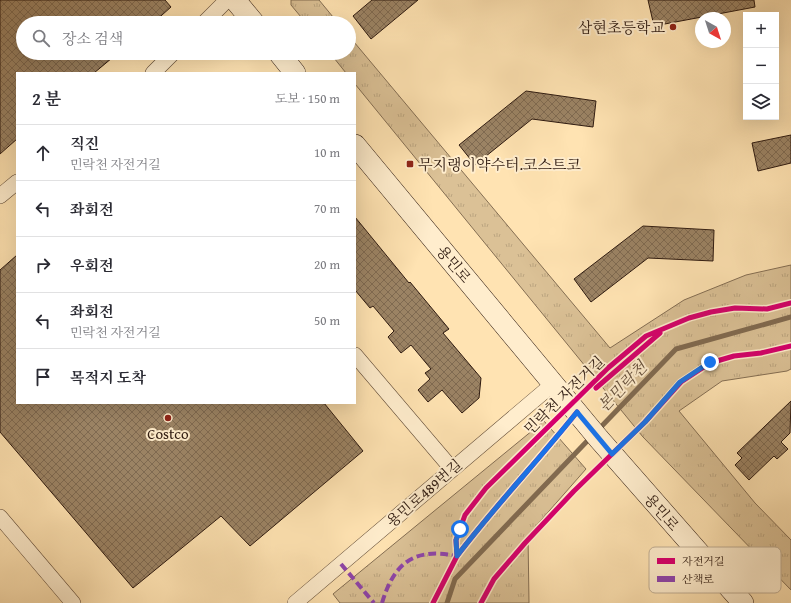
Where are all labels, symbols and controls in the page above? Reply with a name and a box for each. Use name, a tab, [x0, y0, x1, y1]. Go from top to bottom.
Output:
north arrow	[695, 12, 731, 48]
map controls	[743, 12, 779, 120]
button: +	[743, 12, 779, 48]
search box	[16, 16, 356, 60]
place label: 삼현초등학교	[578, 17, 665, 38]
marker: 삼현초등학교	[668, 22, 678, 32]
icon: search	[30, 27, 52, 49]
text: 장소 검색	[62, 28, 123, 49]
button: −	[743, 48, 779, 84]
button: layers	[743, 84, 779, 120]
text: 2 분	[32, 86, 61, 111]
text: 도보 · 150 m	[275, 89, 340, 108]
text: 직진	[70, 133, 99, 154]
icon: ahead	[32, 142, 54, 164]
text: 10 m	[314, 143, 340, 162]
place label: 무지랭이약수터.코스트코	[418, 154, 582, 175]
text: 민락천 자전거길	[70, 155, 161, 174]
marker: 무지랭이약수터.코스트코	[405, 159, 415, 169]
icon: left	[32, 198, 54, 220]
text: 좌회전	[70, 199, 113, 220]
text: 70 m	[314, 199, 340, 218]
street label: 용민로	[432, 241, 476, 288]
icon: right	[32, 254, 54, 276]
text: 우회전	[70, 255, 113, 276]
text: 20 m	[314, 255, 340, 274]
text: 좌회전	[70, 301, 113, 322]
icon: left	[32, 310, 54, 332]
text: 50 m	[314, 311, 340, 330]
text: 민락천 자전거길	[70, 323, 161, 342]
street label: 민락천 자전거길	[519, 351, 609, 439]
route end	[701, 353, 719, 371]
water label: 본민락천	[592, 354, 653, 417]
icon: arrive	[32, 366, 54, 388]
text: 목적지 도착	[70, 367, 146, 388]
marker: Costco	[163, 413, 173, 423]
place label: Costco	[147, 423, 189, 444]
street label: 용민로489번길	[382, 454, 466, 532]
street label: 용민로	[640, 489, 685, 536]
route start	[451, 520, 469, 538]
legend	[649, 547, 781, 593]
text: 자전거길	[682, 553, 725, 569]
text: 산책로	[682, 571, 714, 587]

